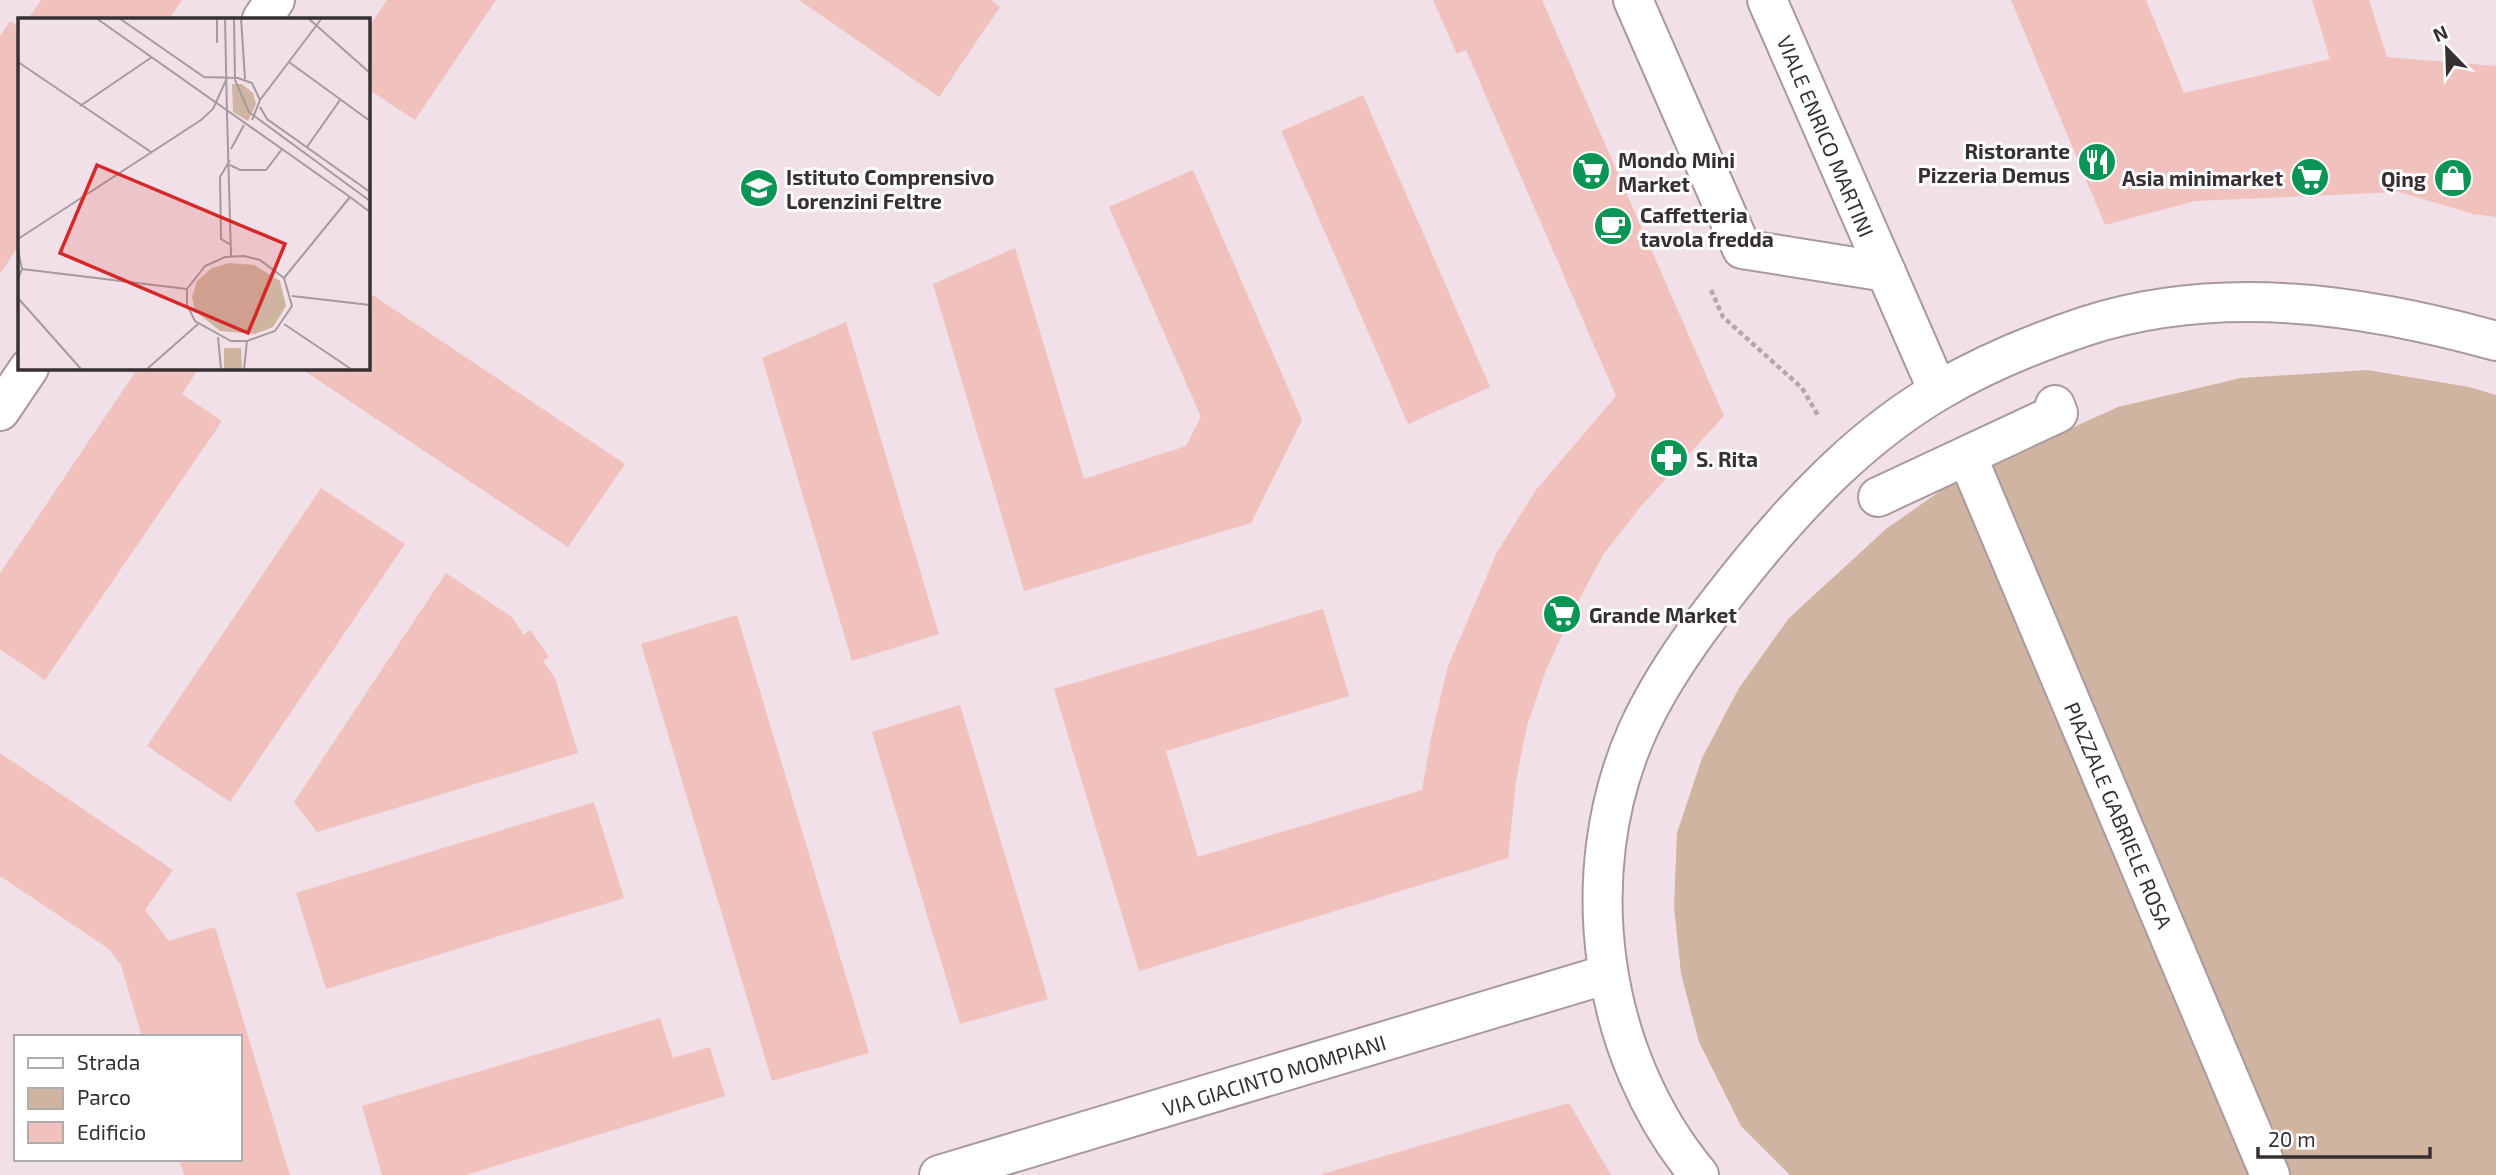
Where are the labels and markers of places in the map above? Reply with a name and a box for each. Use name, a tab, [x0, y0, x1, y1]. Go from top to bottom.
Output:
place label: Ristorante Pizzeria Demus	[1918, 138, 2070, 187]
restaurant icon: Ristorante Pizzeria Demus	[2076, 141, 2118, 183]
place label: Mondo Mini Market	[1618, 147, 1735, 196]
supermarket icon: Mondo Mini Market	[1570, 150, 1612, 192]
supermarket icon: Asia minimarket	[2289, 156, 2331, 198]
shop icon: Qing	[2432, 157, 2474, 199]
place label: Istituto Comprensivo Lorenzini Feltre	[786, 164, 994, 213]
place label: Asia minimarket	[2122, 165, 2283, 190]
place label: Qing	[2381, 166, 2426, 192]
school or university icon: Istituto Comprensivo Lorenzini Feltre	[738, 167, 780, 209]
place label: Caffetteria tavola fredda	[1640, 202, 1774, 251]
cafe icon: Caffetteria tavola fredda	[1592, 205, 1634, 247]
pharmacy icon: S. Rita	[1648, 437, 1690, 479]
place label: S. Rita	[1696, 446, 1758, 471]
supermarket icon: Grande Market	[1541, 593, 1583, 635]
place label: Grande Market	[1589, 602, 1737, 627]

